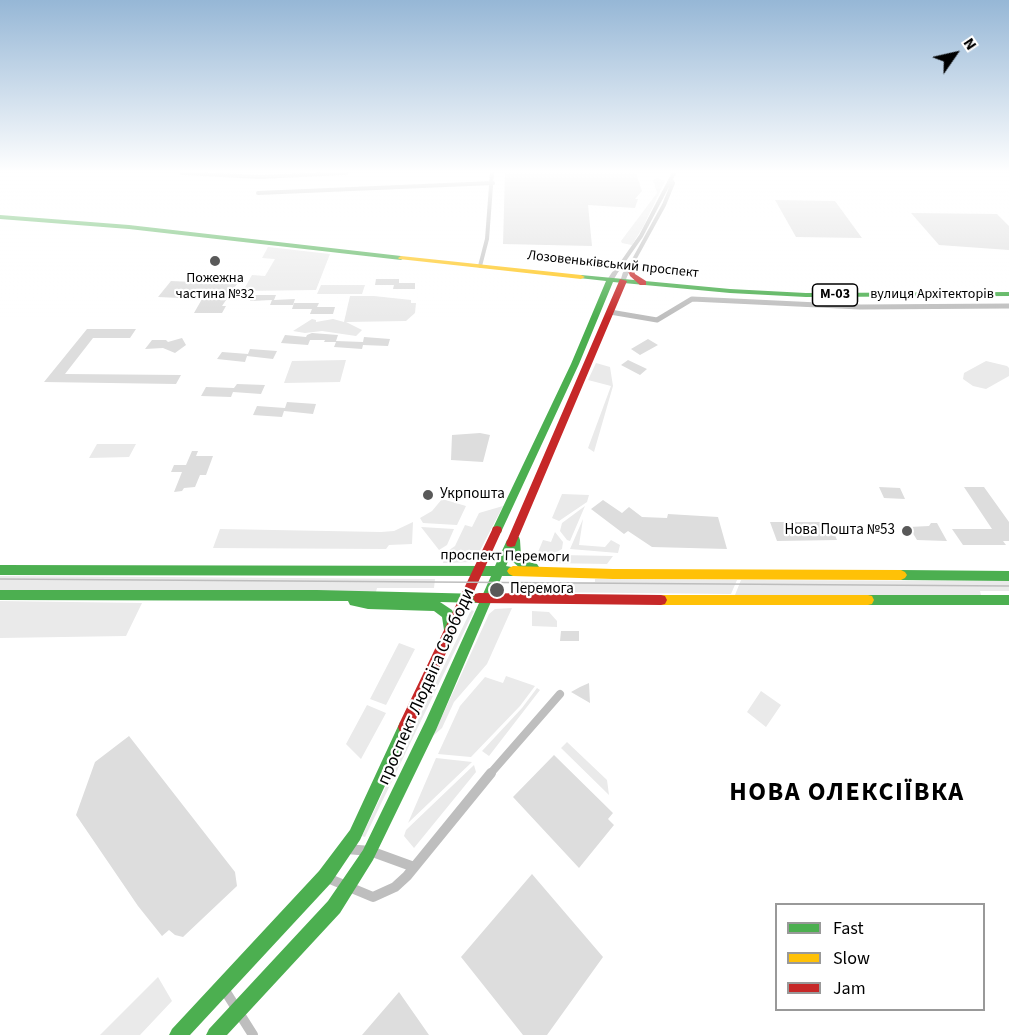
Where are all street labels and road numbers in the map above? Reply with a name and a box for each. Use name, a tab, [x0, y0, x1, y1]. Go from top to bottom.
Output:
street label: Лозовеньківський проспект	[526, 248, 700, 282]
road number: М-03	[812, 284, 858, 306]
street label: вулиця Архітекторів	[870, 287, 994, 303]
street label: проспект Перемоги	[440, 547, 570, 567]
street label: проспект Людвіга Свободи	[374, 585, 480, 789]

